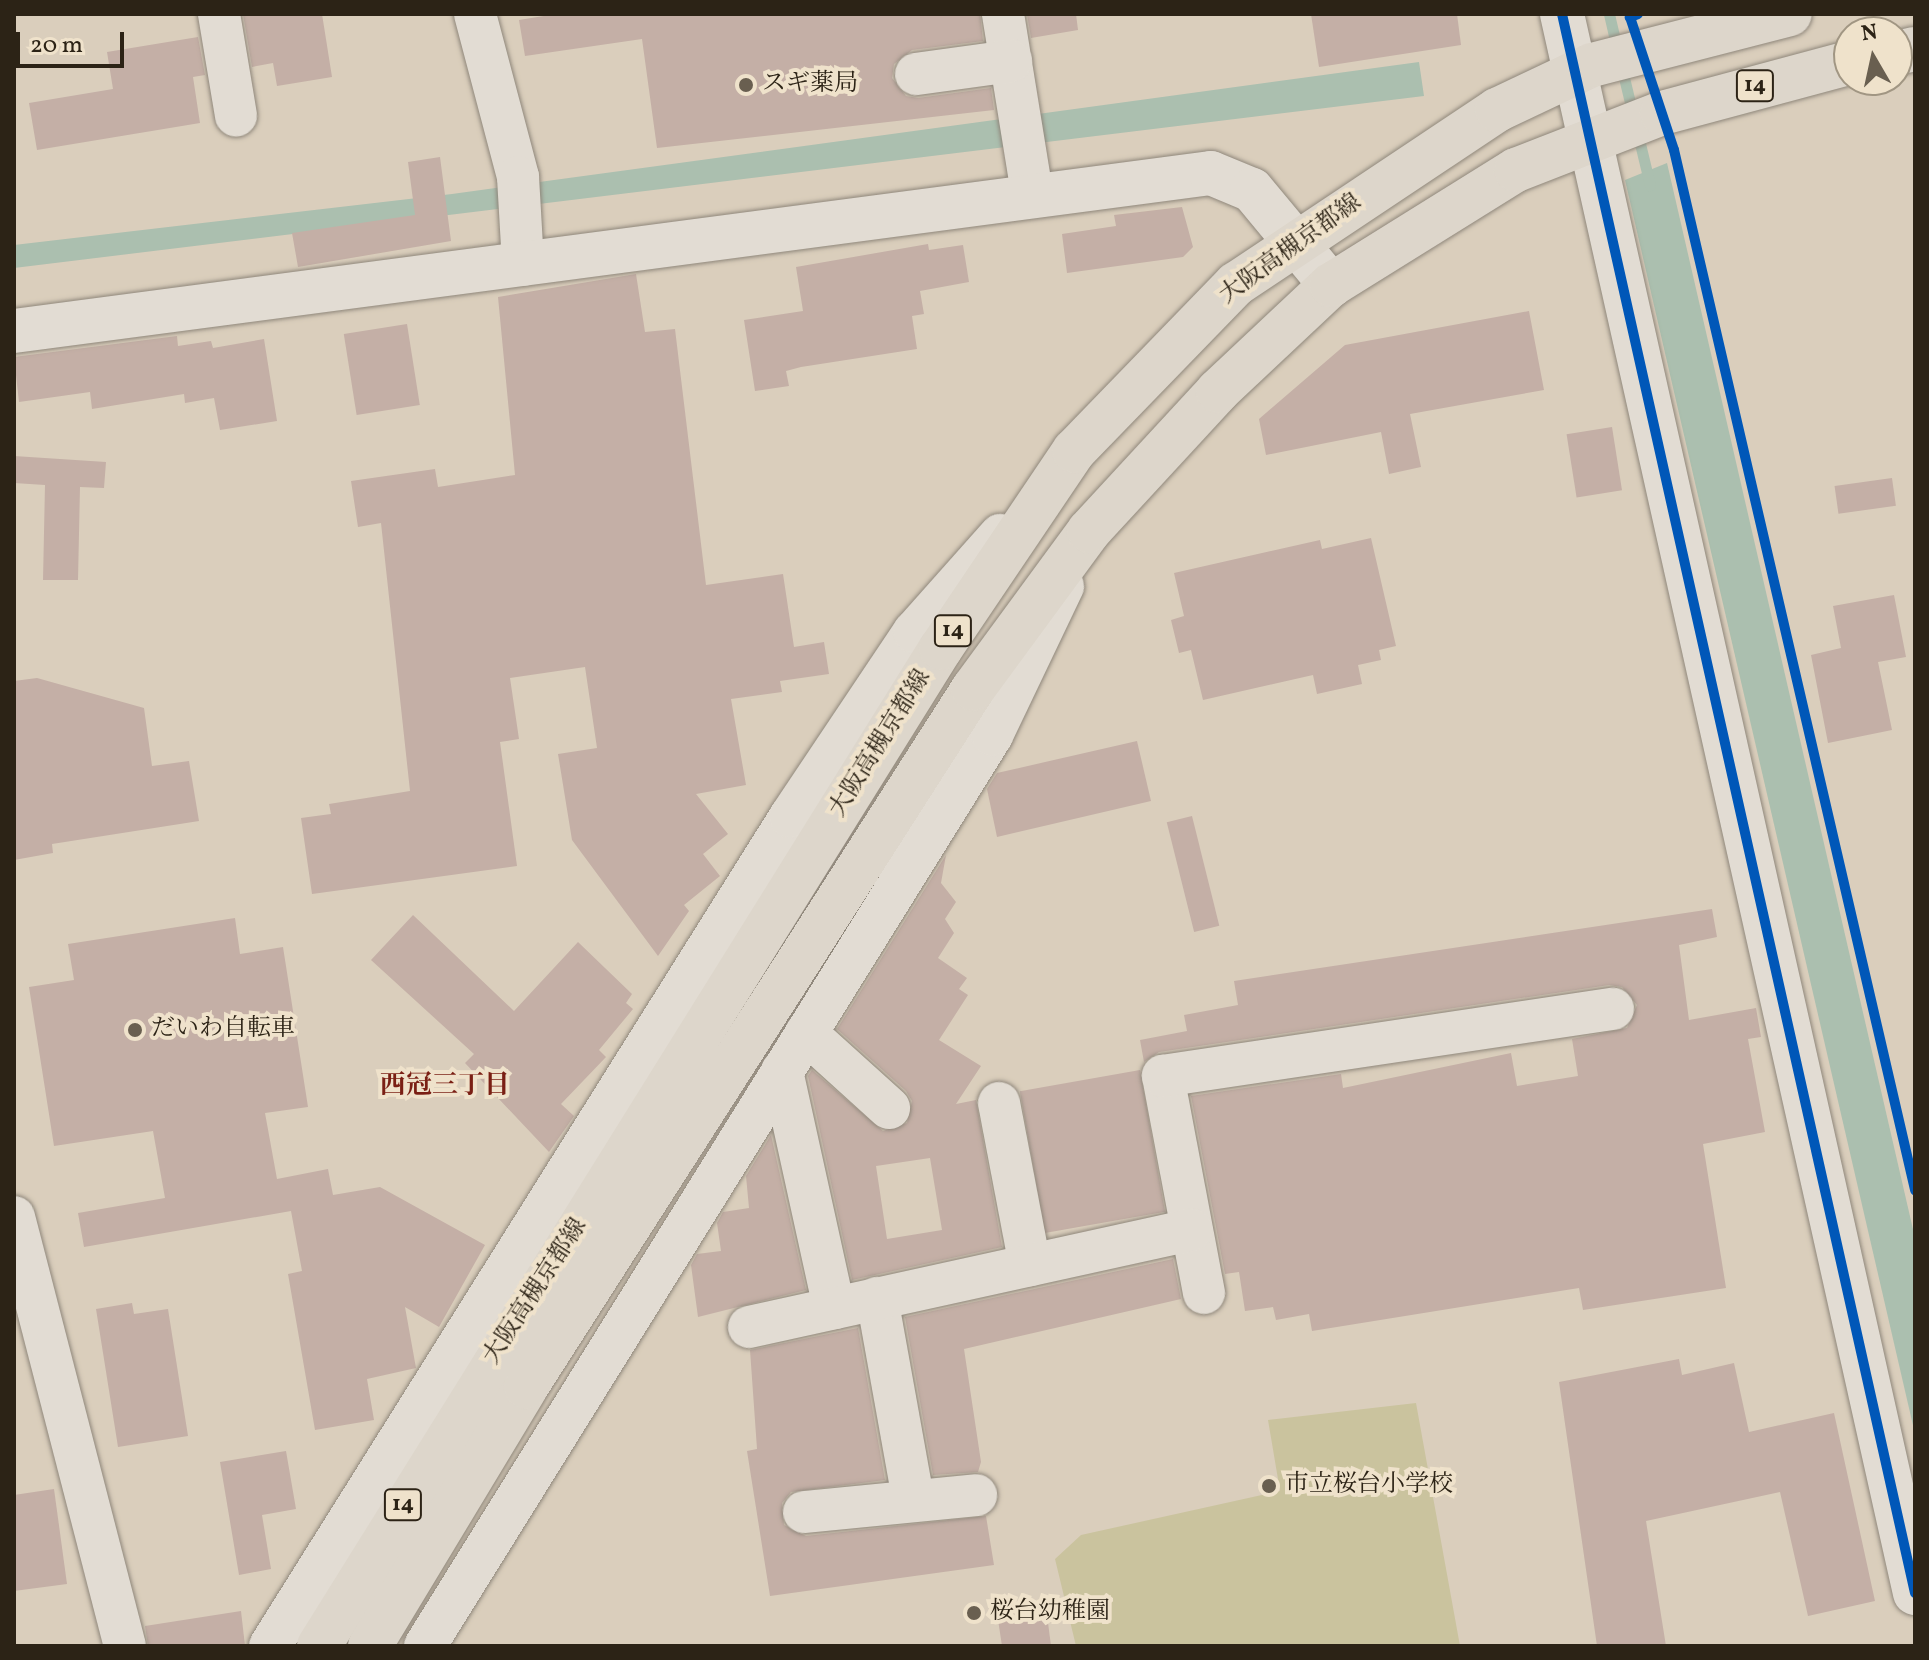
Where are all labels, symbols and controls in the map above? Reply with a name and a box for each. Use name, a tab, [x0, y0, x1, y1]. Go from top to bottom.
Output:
scale bar	[20, 16, 128, 66]
north arrow	[1833, 16, 1913, 96]
text: N	[1859, 17, 1880, 50]
text: 20 m	[30, 29, 83, 63]
road number: 14	[1735, 68, 1775, 104]
place label: スギ薬局	[762, 71, 858, 99]
marker: スギ薬局	[737, 76, 755, 94]
street label: 大阪高槻京都線	[1215, 189, 1367, 311]
road number: 14	[933, 613, 973, 649]
street label: 大阪高槻京都線	[824, 665, 938, 823]
place label: だいわ自転車	[151, 1016, 295, 1044]
marker: だいわ自転車	[126, 1021, 144, 1039]
district label: 西冠三丁目	[380, 1071, 510, 1103]
street label: 大阪高槻京都線	[478, 1214, 594, 1370]
place label: 市立桜台小学校	[1285, 1472, 1453, 1500]
marker: 市立桜台小学校	[1260, 1477, 1278, 1495]
road number: 14	[383, 1487, 423, 1523]
place label: 桜台幼稚園	[990, 1599, 1110, 1627]
marker: 桜台幼稚園	[965, 1604, 983, 1622]

